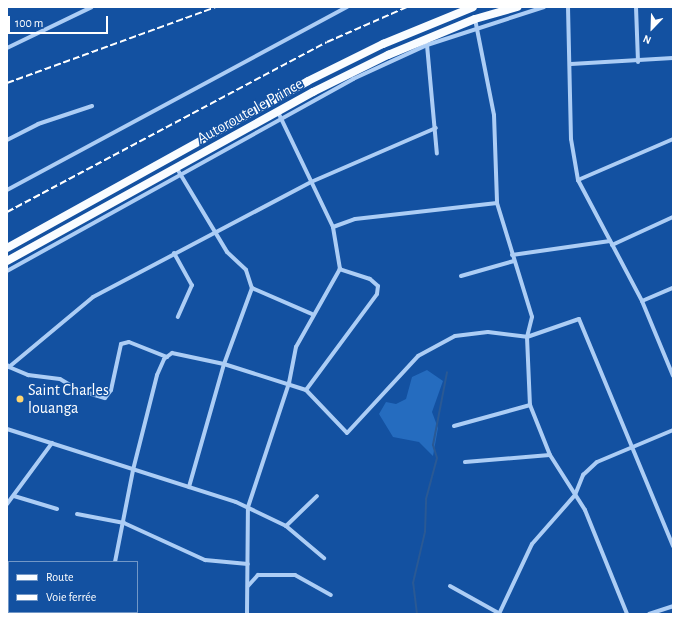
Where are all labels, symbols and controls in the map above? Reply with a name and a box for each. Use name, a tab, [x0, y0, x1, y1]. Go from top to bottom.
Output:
scale bar	[10, 8, 110, 34]
north arrow	[632, 8, 672, 48]
text: 100 m	[15, 17, 43, 29]
text: N	[641, 33, 653, 46]
street label: Autoroute le Prince	[193, 74, 307, 148]
place label: Saint Charles louanga	[28, 380, 109, 418]
marker: Saint Charles louanga	[15, 394, 25, 404]
legend	[8, 561, 138, 613]
text: Route	[46, 571, 73, 583]
text: Voie ferrée	[46, 591, 96, 603]

